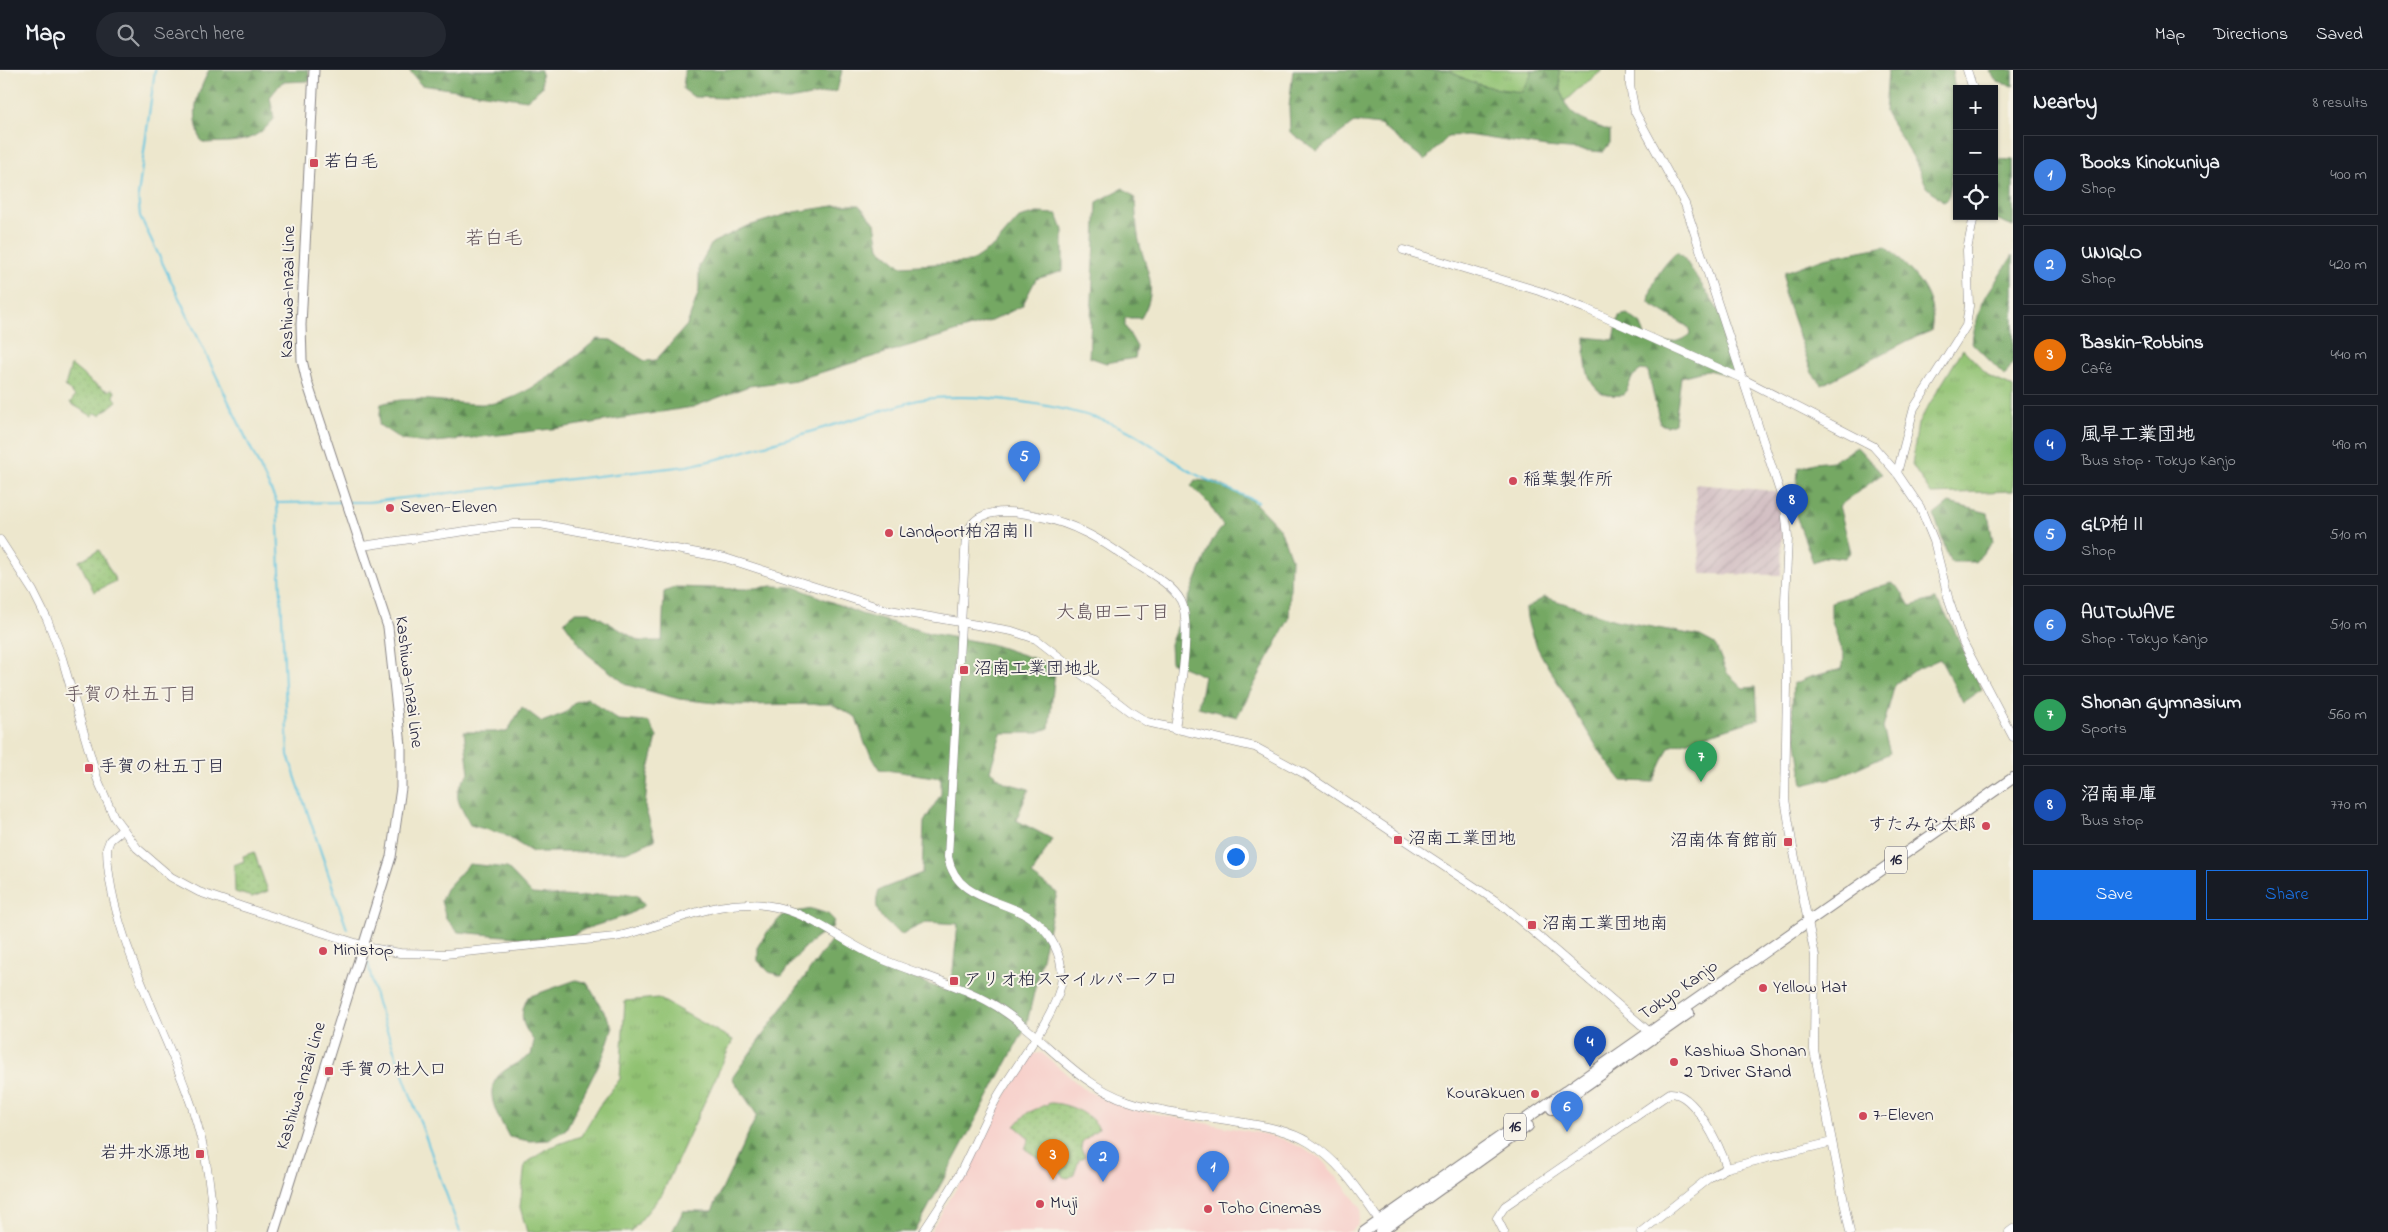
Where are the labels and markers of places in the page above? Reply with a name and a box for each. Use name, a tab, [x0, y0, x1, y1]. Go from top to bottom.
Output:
place label: 若白毛	[324, 150, 378, 176]
marker: 若白毛	[308, 157, 320, 169]
pin: 5	[1008, 441, 1040, 482]
place label: 稲葉製作所	[1523, 468, 1613, 494]
marker: 稲葉製作所	[1507, 475, 1519, 487]
pin: 8	[1776, 484, 1808, 525]
place label: Seven-Eleven	[400, 495, 497, 521]
marker: Seven-Eleven	[384, 502, 396, 514]
place label: Landport柏沼南Ⅱ	[899, 520, 1037, 546]
marker: Landport柏沼南Ⅱ	[883, 527, 895, 539]
place label: 沼南工業団地北	[974, 657, 1100, 683]
marker: 沼南工業団地北	[958, 664, 970, 676]
pin: 7	[1685, 741, 1717, 782]
place label: 手賀の杜五丁目	[99, 755, 225, 781]
marker: 手賀の杜五丁目	[83, 762, 95, 774]
place label: すたみな太郎	[1868, 813, 1976, 839]
marker: すたみな太郎	[1980, 820, 1992, 832]
place label: 沼南工業団地	[1408, 827, 1516, 853]
place label: 沼南体育館前	[1670, 829, 1778, 855]
marker: 沼南工業団地	[1392, 834, 1404, 846]
marker: 沼南体育館前	[1782, 836, 1794, 848]
place label: 沼南工業団地南	[1542, 912, 1668, 938]
marker: 沼南工業団地南	[1526, 919, 1538, 931]
place label: Ministop	[333, 938, 394, 964]
marker: Ministop	[317, 945, 329, 957]
place label: アリオ柏スマイルパーク口	[964, 968, 1178, 994]
marker: アリオ柏スマイルパーク口	[948, 975, 960, 987]
place label: Yellow Hat	[1773, 975, 1847, 1001]
marker: Yellow Hat	[1757, 982, 1769, 994]
pin: 4	[1574, 1026, 1606, 1067]
place label: Kashiwa Shonan 2 Driver Stand	[1684, 1039, 1806, 1086]
marker: Kashiwa Shonan 2 Driver Stand	[1668, 1056, 1680, 1068]
place label: 手賀の杜入口	[339, 1058, 447, 1084]
marker: 手賀の杜入口	[323, 1065, 335, 1077]
place label: Kourakuen	[1446, 1081, 1525, 1107]
marker: Kourakuen	[1529, 1088, 1541, 1100]
pin: 6	[1551, 1091, 1583, 1132]
place label: 7-Eleven	[1873, 1103, 1934, 1129]
marker: 7-Eleven	[1857, 1110, 1869, 1122]
pin: 3	[1037, 1139, 1069, 1180]
place label: 岩井水源地	[100, 1141, 190, 1167]
pin: 2	[1087, 1141, 1119, 1182]
marker: 岩井水源地	[194, 1148, 206, 1160]
pin: 1	[1197, 1151, 1229, 1192]
place label: Muji	[1050, 1191, 1078, 1217]
place label: Toho Cinemas	[1218, 1196, 1322, 1222]
marker: Muji	[1034, 1198, 1046, 1210]
marker: Toho Cinemas	[1202, 1203, 1214, 1215]

